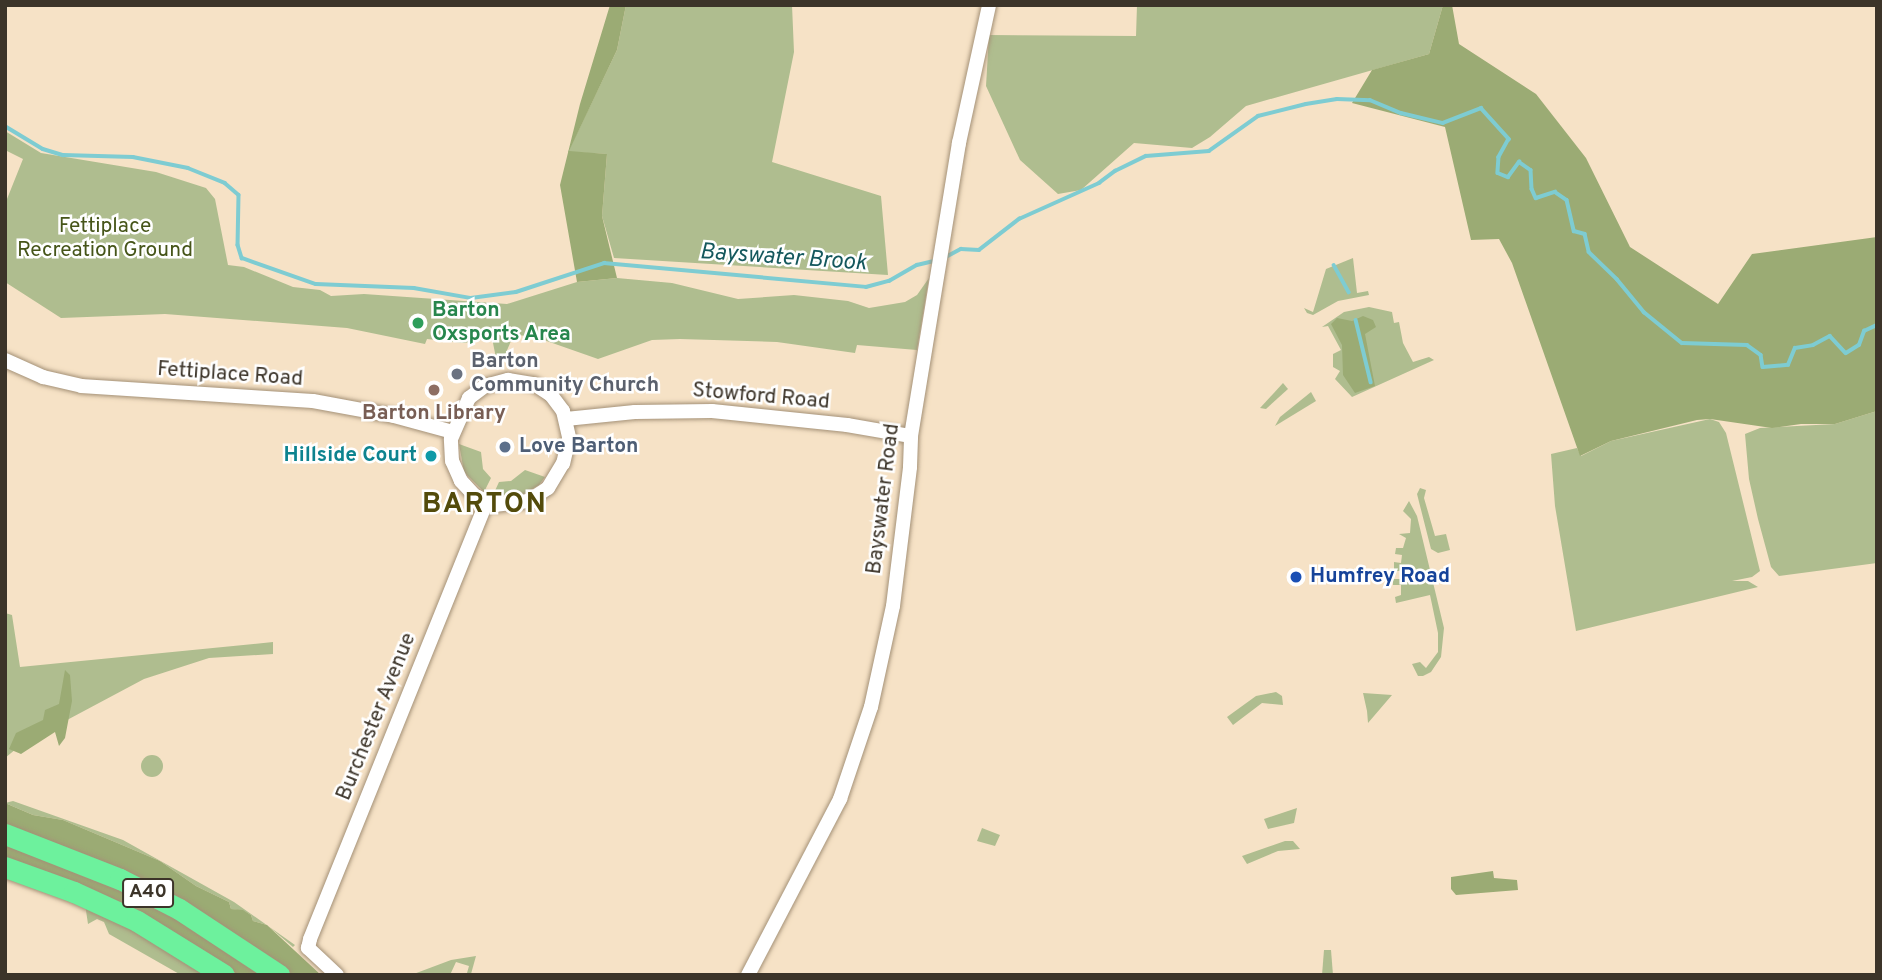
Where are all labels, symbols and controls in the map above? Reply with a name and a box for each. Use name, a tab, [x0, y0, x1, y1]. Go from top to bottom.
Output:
park label: Fettiplace Recreation Ground	[17, 214, 193, 264]
water label: Bayswater Brook	[699, 239, 867, 279]
place label: Barton Oxsports Area	[432, 298, 571, 348]
marker: Barton Oxsports Area	[410, 315, 426, 331]
place label: Barton Community Church	[471, 349, 659, 399]
street label: Fettiplace Road	[156, 357, 304, 393]
marker: Barton Community Church	[449, 366, 465, 382]
street label: Stowford Road	[691, 378, 831, 416]
marker: Barton Library	[426, 382, 442, 398]
place label: Barton Library	[362, 401, 506, 427]
street label: Bayswater Road	[862, 422, 906, 576]
place label: Love Barton	[519, 434, 638, 460]
marker: Love Barton	[497, 439, 513, 455]
place label: Hillside Court	[284, 443, 417, 469]
marker: Hillside Court	[423, 448, 439, 464]
district label: BARTON	[423, 488, 547, 522]
place label: Humfrey Road	[1310, 564, 1450, 590]
marker: Humfrey Road	[1288, 569, 1304, 585]
street label: Burchester Avenue	[332, 629, 422, 805]
road number: A40	[122, 878, 174, 908]

